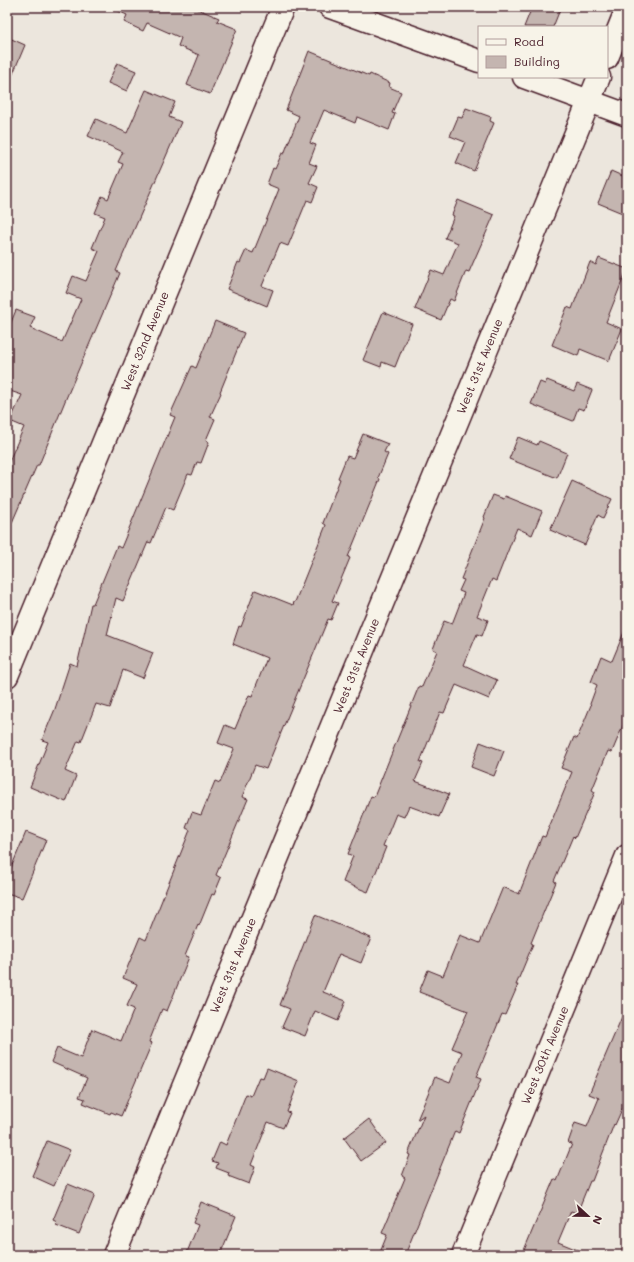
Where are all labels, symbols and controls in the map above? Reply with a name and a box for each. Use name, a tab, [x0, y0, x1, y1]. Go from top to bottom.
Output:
legend	[478, 26, 608, 78]
text: Road	[514, 33, 544, 49]
text: Building	[514, 53, 560, 69]
street label: West 32nd Avenue	[116, 289, 172, 393]
street label: West 31st Avenue	[452, 316, 506, 416]
street label: West 31st Avenue	[329, 615, 382, 716]
street label: West 31st Avenue	[205, 915, 259, 1015]
street label: West 30th Avenue	[517, 1003, 572, 1106]
north arrow	[568, 1196, 608, 1236]
text: N	[589, 1213, 606, 1227]

